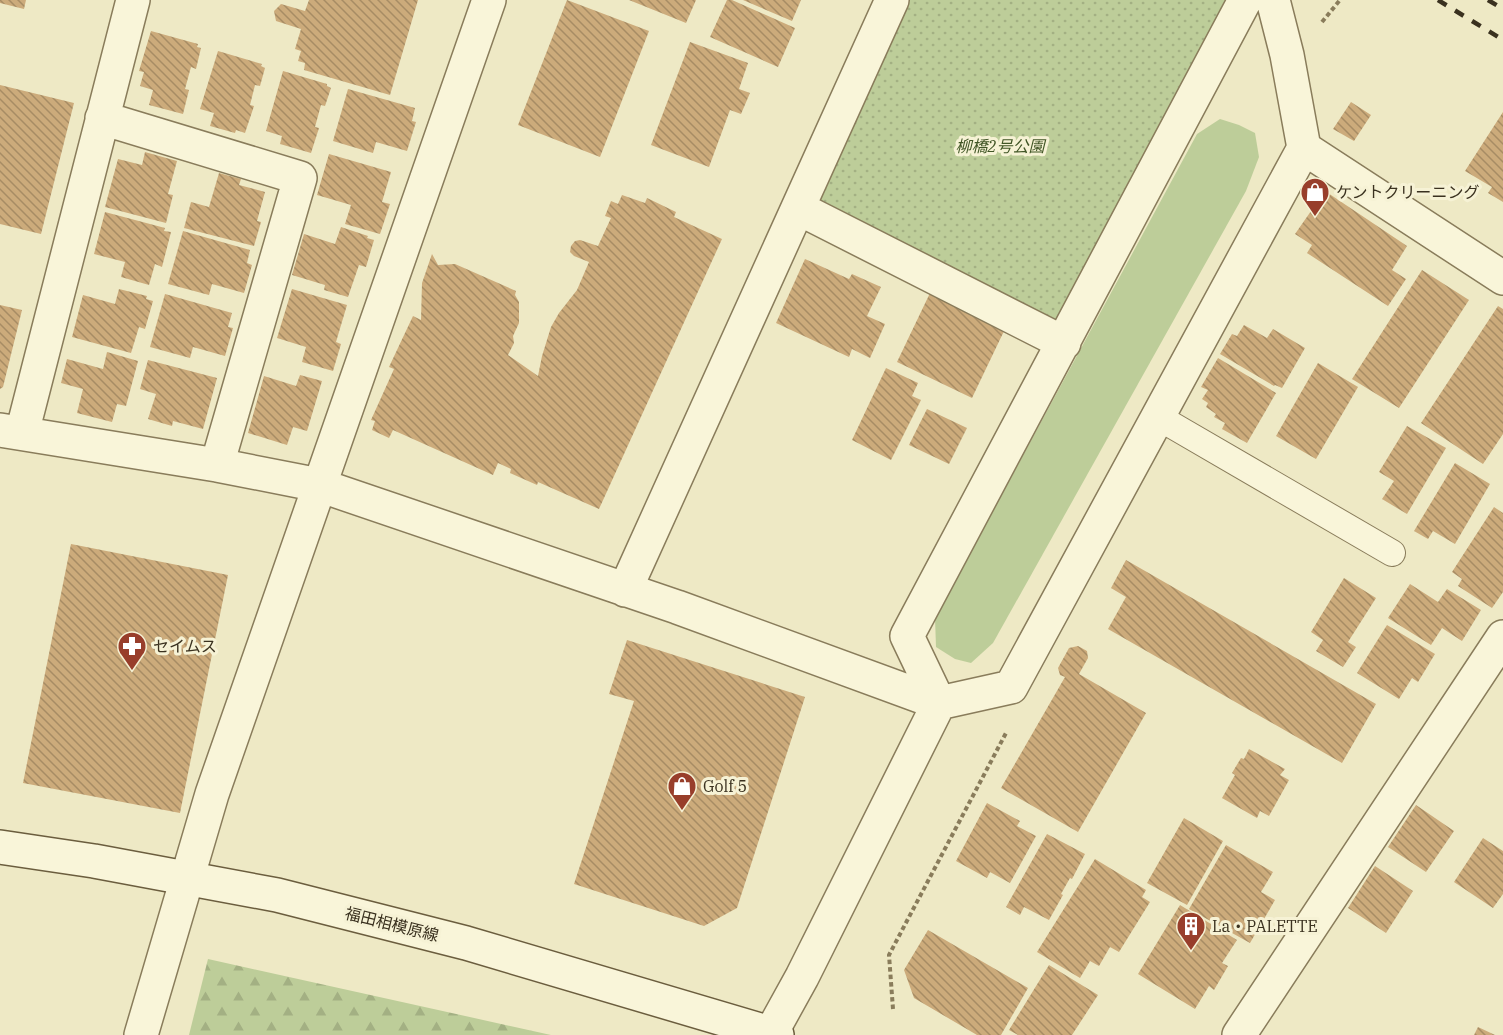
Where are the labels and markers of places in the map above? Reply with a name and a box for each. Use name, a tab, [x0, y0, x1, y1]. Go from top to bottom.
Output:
shop icon: ケントクリーニング	[1299, 176, 1331, 218]
place label: ケントクリーニング	[1336, 182, 1480, 202]
pharmacy icon: セイムス	[116, 630, 148, 672]
place label: セイムス	[153, 636, 217, 656]
shop icon: Golf 5	[666, 770, 698, 812]
place label: Golf 5	[703, 776, 747, 796]
building icon: La・PALETTE	[1175, 910, 1207, 952]
place label: La・PALETTE	[1212, 916, 1318, 936]

